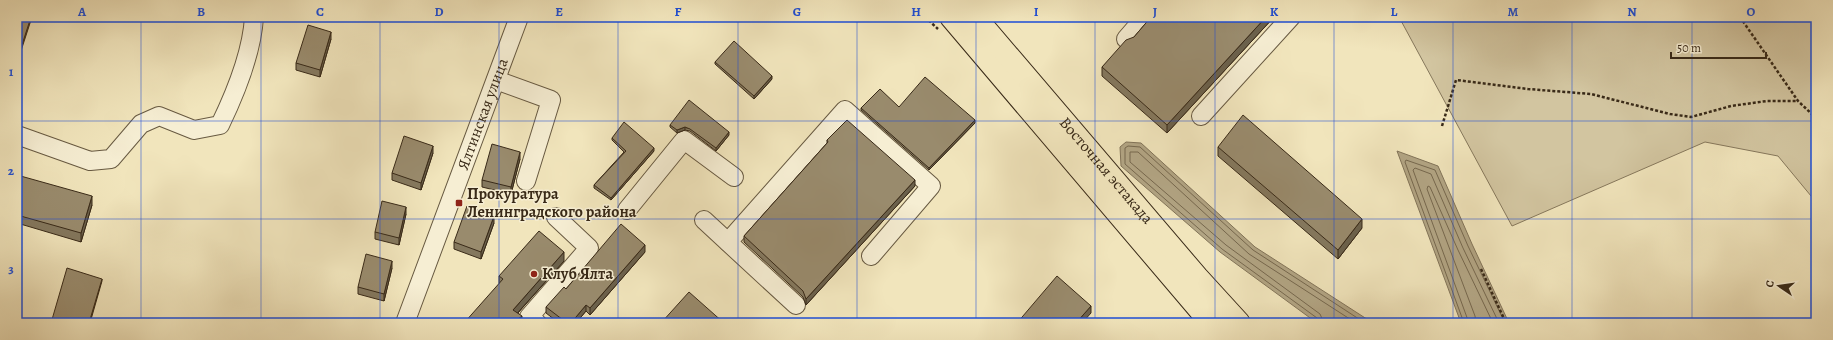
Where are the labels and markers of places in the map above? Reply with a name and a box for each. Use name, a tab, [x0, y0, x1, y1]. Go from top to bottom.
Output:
place label: Прокуратура Ленинградского района	[467, 183, 637, 223]
marker: Прокуратура Ленинградского района	[454, 198, 464, 208]
place label: Клуб Ялта	[542, 263, 613, 285]
marker: Клуб Ялта	[529, 269, 539, 279]

